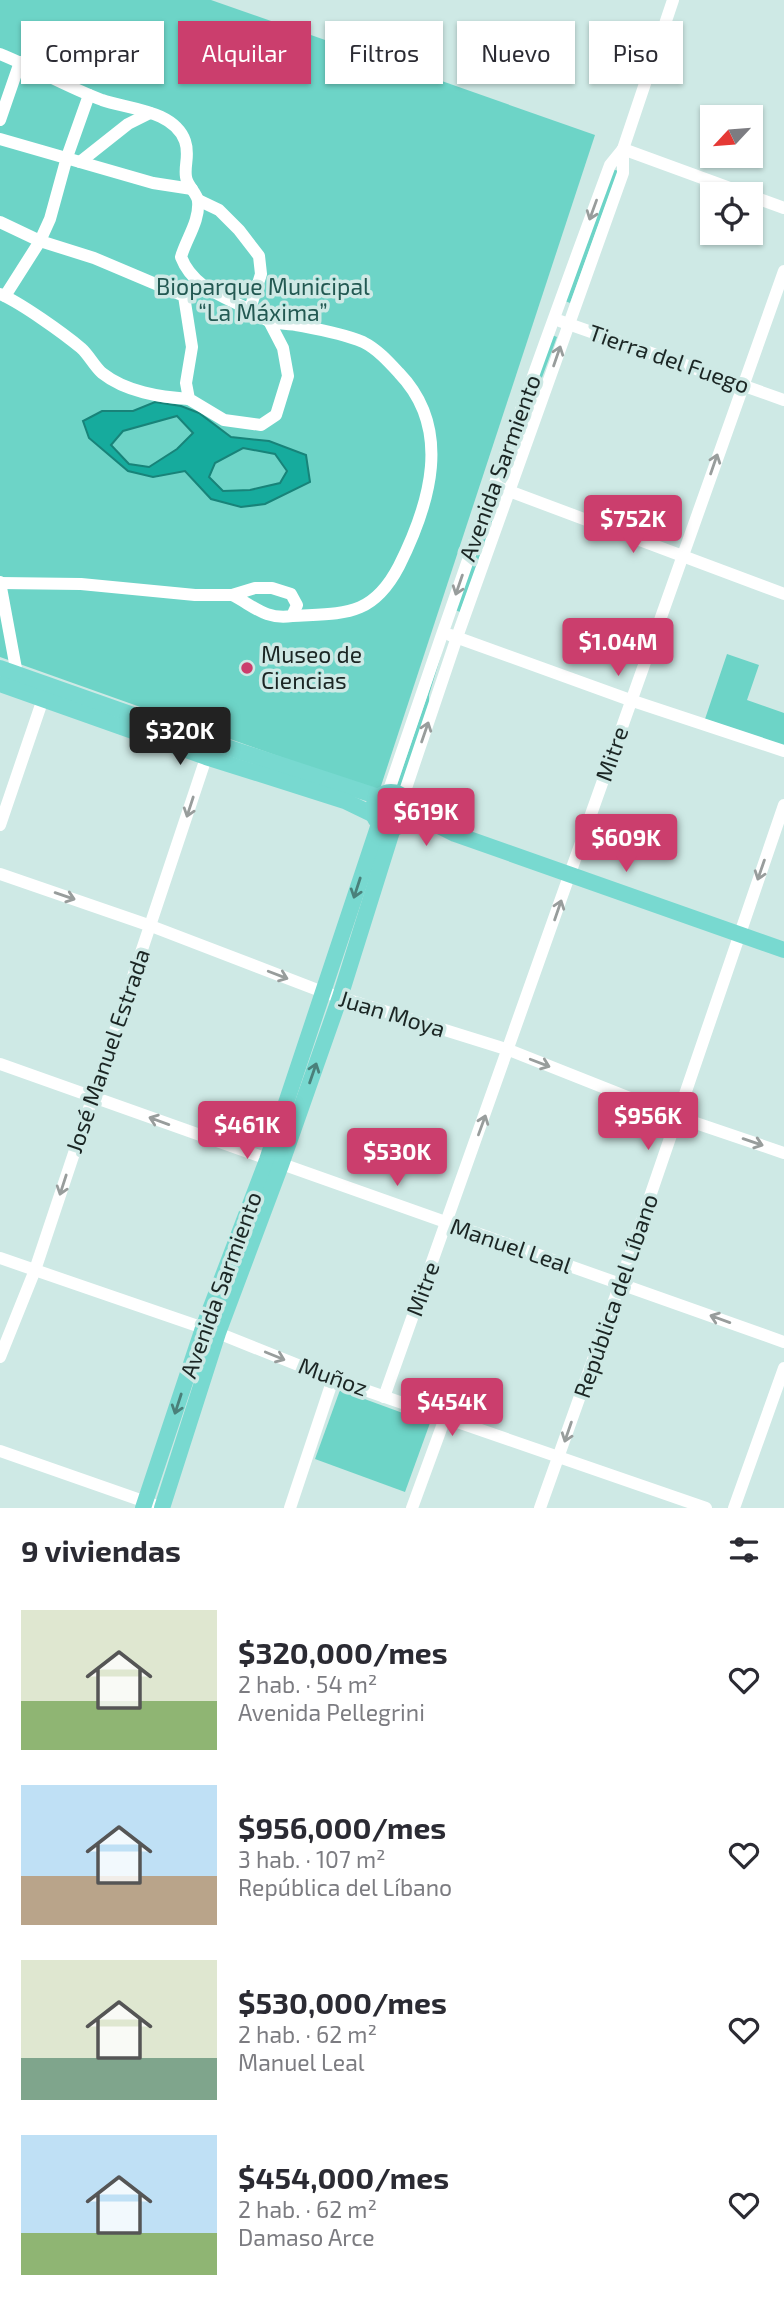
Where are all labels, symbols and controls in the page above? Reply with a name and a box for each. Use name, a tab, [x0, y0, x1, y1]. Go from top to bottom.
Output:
chip: Comprar	[21, 21, 164, 84]
chip: Alquilar	[178, 21, 311, 84]
chip: Filtros	[325, 21, 443, 84]
chip: Nuevo	[457, 21, 575, 84]
chip: Piso	[589, 21, 683, 84]
north arrow	[700, 105, 763, 168]
map controls	[700, 105, 763, 245]
button: locate	[700, 182, 763, 245]
one-way arrow	[586, 198, 599, 220]
park label: Bioparque Municipal “La Máxima”	[156, 272, 370, 326]
street label: Tierra del Fuego	[585, 317, 753, 399]
one-way arrow	[552, 345, 564, 367]
street label: Avenida Sarmiento	[452, 371, 546, 565]
one-way arrow	[709, 454, 721, 476]
pin: $752K	[584, 496, 682, 555]
text: $752K	[600, 504, 666, 532]
one-way arrow	[452, 574, 464, 596]
pin: $1.04M	[561, 618, 675, 678]
text: $1.04M	[578, 627, 658, 655]
place label: Museo de Ciencias	[261, 640, 362, 694]
marker: Museo de Ciencias	[239, 660, 255, 676]
pin: $320K	[131, 708, 229, 767]
text: $320K	[146, 716, 214, 744]
one-way arrow	[420, 722, 432, 744]
street label: Mitre	[589, 723, 633, 785]
pin: $619K	[377, 788, 475, 848]
one-way arrow	[182, 795, 195, 817]
text: $619K	[394, 797, 459, 825]
pin: $609K	[577, 814, 675, 874]
text: $609K	[591, 823, 661, 851]
one-way arrow	[754, 858, 767, 880]
one-way arrow	[350, 877, 362, 899]
one-way arrow	[53, 891, 75, 903]
one-way arrow	[553, 900, 565, 922]
street label: José Manuel Estrada	[59, 945, 155, 1156]
one-way arrow	[266, 969, 288, 982]
street label: Juan Moya	[336, 984, 449, 1042]
one-way arrow	[528, 1057, 550, 1070]
one-way arrow	[308, 1063, 320, 1085]
pin: $956K	[599, 1092, 697, 1152]
text: $956K	[614, 1101, 682, 1129]
pin: $461K	[198, 1102, 296, 1161]
text: $461K	[214, 1110, 280, 1138]
one-way arrow	[148, 1114, 170, 1126]
one-way arrow	[477, 1114, 489, 1136]
pin: $530K	[348, 1128, 446, 1188]
one-way arrow	[742, 1136, 764, 1149]
text: $530K	[363, 1137, 431, 1165]
one-way arrow	[55, 1174, 68, 1196]
street label: Avenida Sarmiento	[173, 1188, 267, 1382]
street label: República del Líbano	[567, 1190, 663, 1401]
street label: Manuel Leal	[447, 1211, 576, 1279]
street label: Mitre	[399, 1258, 445, 1320]
one-way arrow	[709, 1312, 731, 1324]
one-way arrow	[263, 1350, 285, 1363]
street label: Muñoz	[295, 1351, 372, 1401]
pin: $454K	[403, 1378, 501, 1438]
text: $454K	[417, 1387, 487, 1415]
one-way arrow	[171, 1393, 184, 1415]
one-way arrow	[561, 1421, 573, 1443]
icon: filters	[725, 1531, 763, 1569]
text: 9 viviendas	[21, 1532, 181, 1568]
text: $320,000/mes	[238, 1634, 448, 1670]
icon: home	[77, 1638, 161, 1722]
icon: heart	[725, 1661, 763, 1699]
text: 2 hab. · 54 m²	[238, 1670, 377, 1698]
text: Avenida Pellegrini	[238, 1698, 425, 1726]
text: $956,000/mes	[238, 1809, 446, 1845]
icon: home	[77, 1813, 161, 1897]
icon: heart	[725, 1836, 763, 1874]
text: 3 hab. · 107 m²	[238, 1845, 386, 1873]
text: República del Líbano	[238, 1873, 452, 1901]
text: $530,000/mes	[238, 1984, 447, 2020]
icon: home	[77, 1988, 161, 2072]
icon: heart	[725, 2011, 763, 2049]
text: 2 hab. · 62 m²	[238, 2020, 377, 2048]
text: Manuel Leal	[238, 2048, 365, 2076]
text: $454,000/mes	[238, 2159, 449, 2195]
icon: home	[77, 2163, 161, 2247]
icon: heart	[725, 2186, 763, 2224]
text: 2 hab. · 62 m²	[238, 2195, 377, 2223]
text: Damaso Arce	[238, 2223, 375, 2251]

